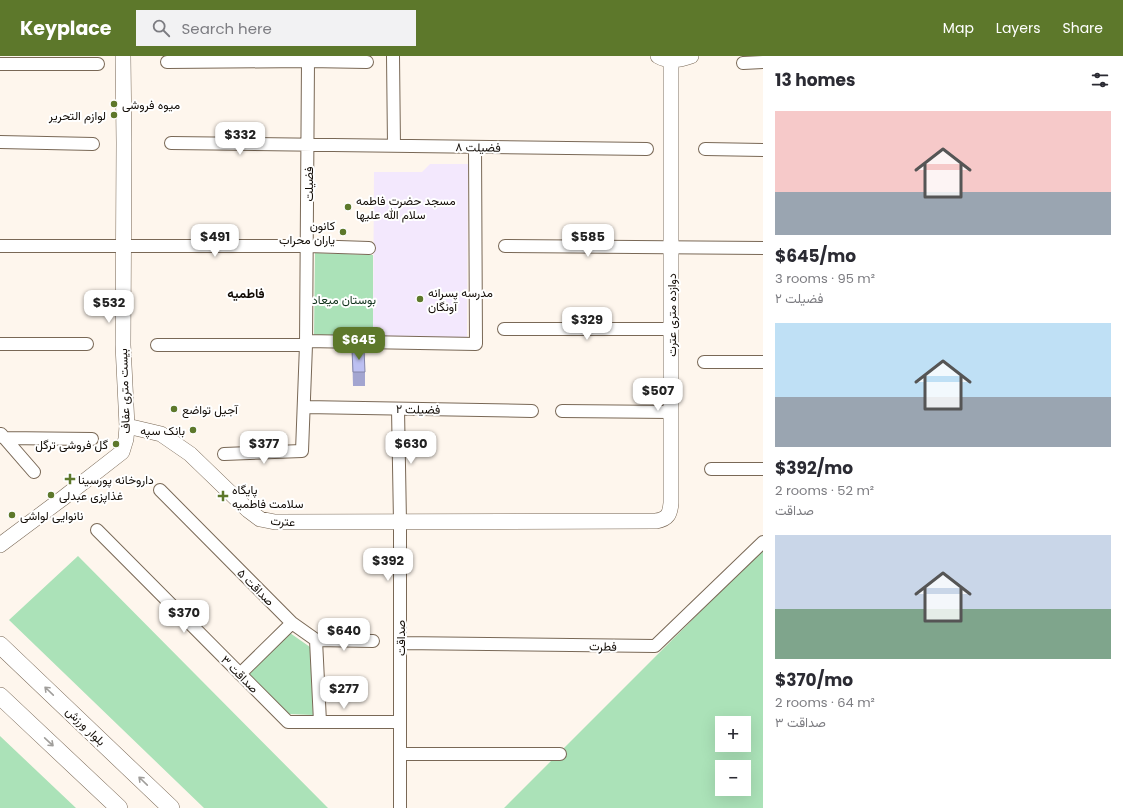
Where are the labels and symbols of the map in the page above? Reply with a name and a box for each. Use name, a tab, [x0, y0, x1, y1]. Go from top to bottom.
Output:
place label: میوه فروشی	[122, 96, 180, 113]
marker: میوه فروشی	[109, 99, 119, 109]
place label: لوازم التحریر	[48, 107, 106, 124]
marker: لوازم التحریر	[109, 110, 119, 120]
pin: $332	[216, 122, 264, 156]
street label: فضیلت ۸	[455, 138, 501, 156]
street label: فضیلت	[300, 166, 317, 202]
place label: مسجد حضرت فاطمه سلام الله علیها	[356, 192, 456, 223]
marker: مسجد حضرت فاطمه سلام الله علیها	[343, 202, 353, 212]
place label: کانون یاران محراب	[279, 217, 335, 248]
pin: $491	[191, 224, 239, 258]
pin: $585	[564, 224, 612, 258]
marker: کانون یاران محراب	[338, 227, 348, 237]
street label: دوازده متری عترت	[663, 273, 680, 357]
district label: فاطمیه	[227, 284, 265, 303]
place label: مدرسه پسرانه آونگان	[428, 284, 493, 315]
pin: $532	[85, 290, 133, 324]
park label: بوستان میعاد	[312, 291, 376, 308]
marker: مدرسه پسرانه آونگان	[415, 294, 425, 304]
pin: $329	[563, 307, 611, 341]
pin: $645	[335, 327, 383, 361]
street label: بیست متری عفاف	[114, 348, 134, 434]
pin: $507	[634, 378, 682, 412]
street label: فضیلت ۲	[396, 400, 440, 418]
place label: آجیل تواضع	[182, 401, 239, 419]
marker: آجیل تواضع	[169, 404, 179, 414]
place label: بانک سپه	[140, 422, 185, 439]
marker: بانک سپه	[188, 425, 198, 435]
pin: $377	[240, 431, 288, 465]
pin: $630	[387, 431, 435, 465]
place label: گل فروشی ترگل	[35, 436, 108, 453]
marker: گل فروشی ترگل	[111, 439, 121, 449]
place label: داروخانه پورسینا	[78, 471, 154, 488]
marker: داروخانه پورسینا	[65, 474, 75, 484]
place label: پایگاه سلامت فاطمیه	[232, 481, 303, 512]
place label: غذاپزی عبدلی	[59, 487, 123, 504]
marker: غذاپزی عبدلی	[46, 490, 56, 500]
marker: پایگاه سلامت فاطمیه	[217, 490, 229, 502]
place label: نانوایی لواشی	[20, 507, 83, 524]
marker: نانوایی لواشی	[7, 510, 17, 520]
street label: عترت	[270, 512, 296, 530]
pin: $392	[364, 548, 412, 582]
street label: صداقت ۵	[234, 565, 278, 609]
pin: $370	[160, 600, 208, 634]
pin: $640	[320, 618, 368, 652]
street label: صداقت	[392, 620, 409, 656]
street label: فطرت	[589, 637, 617, 655]
street label: صداقت ۳	[217, 651, 263, 697]
pin: $277	[320, 676, 368, 710]
one-way arrow	[44, 686, 54, 696]
street label: بلوار ورزش	[62, 703, 110, 749]
one-way arrow	[44, 737, 54, 746]
one-way arrow	[138, 776, 148, 786]

